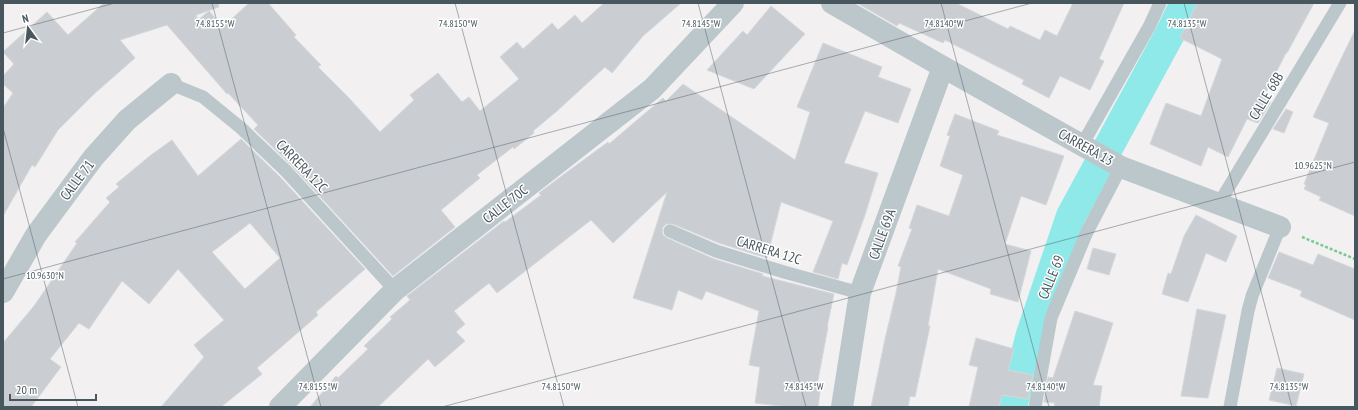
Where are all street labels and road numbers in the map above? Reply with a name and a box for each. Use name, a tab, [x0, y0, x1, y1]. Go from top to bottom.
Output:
street label: CALLE 68B	[1245, 69, 1287, 123]
street label: CARRERA 13	[1055, 125, 1117, 169]
street label: CARRERA 12C	[272, 136, 332, 197]
street label: CALLE 71	[56, 156, 98, 204]
street label: CALLE 70C	[479, 180, 532, 227]
street label: CALLE 69A	[865, 206, 900, 262]
street label: CARRERA 12C	[734, 232, 804, 269]
street label: CALLE 69	[1034, 252, 1068, 302]

